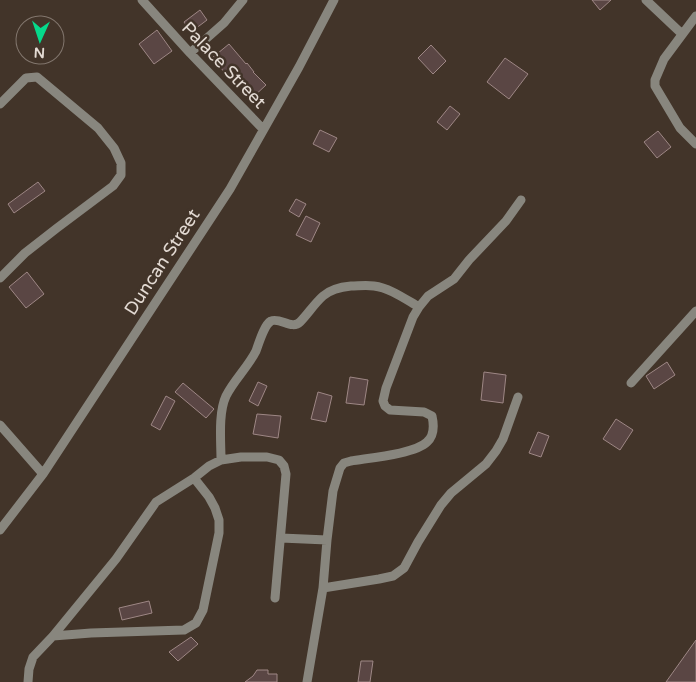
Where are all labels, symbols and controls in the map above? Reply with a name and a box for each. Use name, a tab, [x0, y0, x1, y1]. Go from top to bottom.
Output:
north arrow	[15, 15, 65, 65]
street label: Palace Street	[177, 17, 271, 113]
text: N	[33, 44, 45, 61]
street label: Duncan Street	[120, 205, 205, 319]

